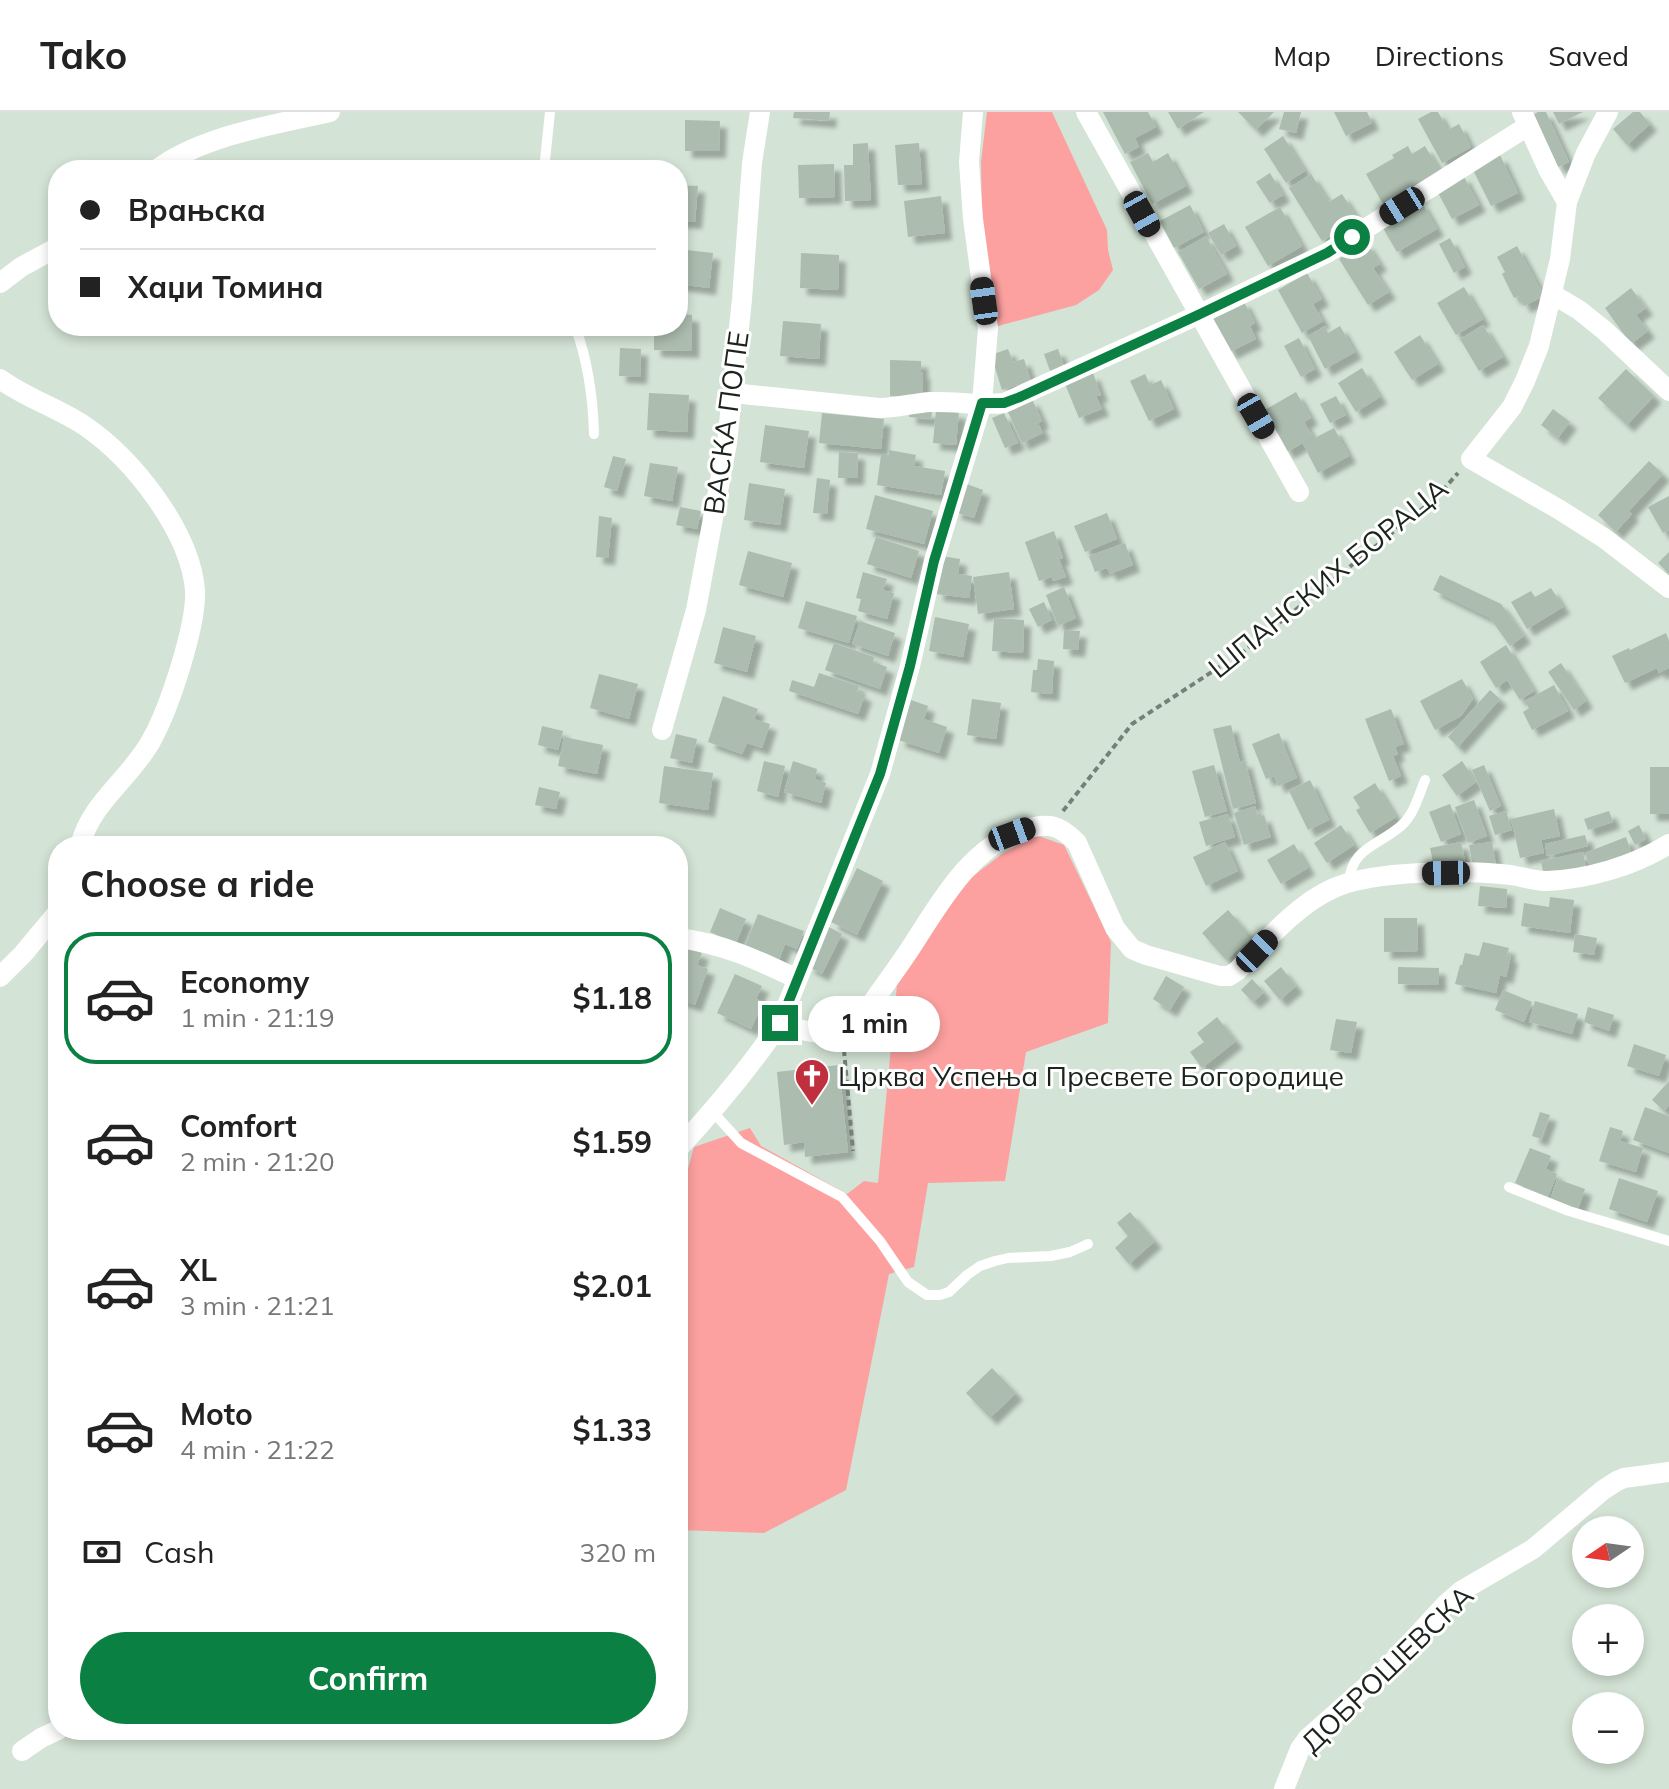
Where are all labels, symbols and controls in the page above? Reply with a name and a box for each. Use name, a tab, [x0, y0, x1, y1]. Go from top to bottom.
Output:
text: Tako	[40, 31, 127, 79]
text: Map	[1273, 38, 1331, 73]
text: Directions	[1375, 38, 1504, 73]
text: Saved	[1548, 38, 1629, 73]
car	[1375, 183, 1429, 229]
car	[1120, 187, 1164, 241]
text: Врањска	[128, 191, 266, 229]
route start	[1334, 219, 1370, 255]
text: Хаџи Томина	[128, 268, 324, 306]
car	[969, 276, 999, 326]
street label: ВАСКА ПОПЕ	[695, 329, 756, 517]
car	[1234, 389, 1278, 443]
street label: ШПАНСКИХ БОРАЦА	[1201, 470, 1455, 685]
car	[985, 815, 1039, 853]
text: Choose a ride	[80, 861, 314, 906]
car	[1422, 861, 1470, 885]
car	[1232, 925, 1282, 977]
icon: car	[84, 962, 156, 1034]
text: Economy	[180, 963, 309, 1001]
text: $1.18	[573, 979, 652, 1017]
callout: 1 min	[808, 995, 940, 1051]
text: 1 min · 21:19	[180, 1001, 335, 1034]
route end	[762, 1005, 798, 1041]
text: 1 min	[840, 1007, 908, 1040]
church icon: Црква Успења Пресвете Богородице	[793, 1057, 831, 1107]
place label: Црква Успења Пресвете Богородице	[838, 1058, 1344, 1093]
icon: car	[84, 1106, 156, 1178]
text: Comfort	[180, 1107, 297, 1145]
text: $1.59	[573, 1123, 652, 1161]
text: 2 min · 21:20	[180, 1145, 335, 1178]
icon: car	[84, 1250, 156, 1322]
text: XL	[180, 1251, 217, 1289]
text: $2.01	[573, 1267, 652, 1305]
text: 3 min · 21:21	[180, 1289, 335, 1322]
icon: car	[84, 1394, 156, 1466]
text: Moto	[180, 1395, 253, 1433]
text: $1.33	[573, 1411, 652, 1449]
text: 4 min · 21:22	[180, 1433, 335, 1466]
north arrow	[1572, 1516, 1644, 1588]
map controls	[1572, 1516, 1644, 1764]
icon: cash	[80, 1530, 124, 1574]
text: Cash	[144, 1533, 215, 1571]
text: 320 m	[580, 1536, 656, 1569]
street label: ДОБРОШЕВСКА	[1293, 1577, 1480, 1760]
button: +	[1572, 1604, 1644, 1676]
button: Confirm	[80, 1632, 656, 1724]
button: −	[1572, 1692, 1644, 1764]

